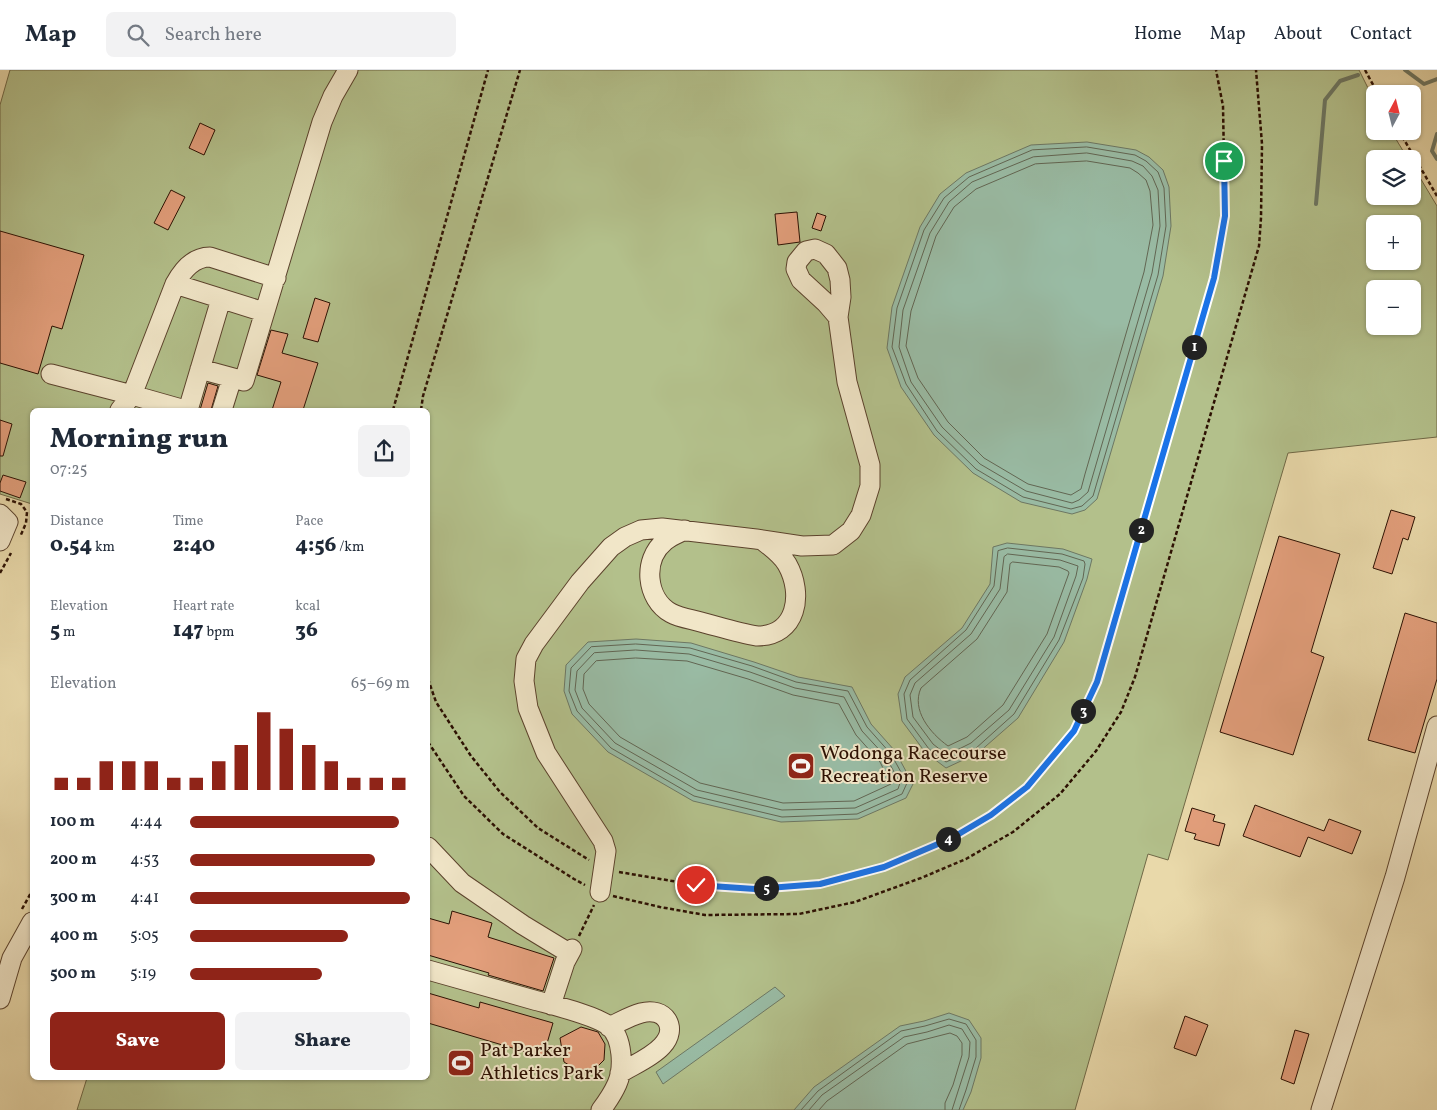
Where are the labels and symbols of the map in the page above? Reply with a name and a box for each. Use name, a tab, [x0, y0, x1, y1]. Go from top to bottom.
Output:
north arrow	[1366, 85, 1421, 140]
pin	[1203, 140, 1245, 182]
pin: 1	[1182, 334, 1206, 360]
pin: 2	[1128, 518, 1154, 542]
pin: 3	[1070, 698, 1096, 724]
place label: Wodonga Racecourse Recreation Reserve	[820, 740, 1006, 791]
sports icon: Wodonga Racecourse Recreation Reserve	[786, 751, 816, 781]
pin: 4	[936, 826, 960, 852]
pin	[675, 864, 717, 906]
pin: 5	[754, 876, 778, 900]
place label: Pat Parker Athletics Park	[480, 1037, 604, 1088]
sports icon: Pat Parker Athletics Park	[446, 1048, 476, 1078]

